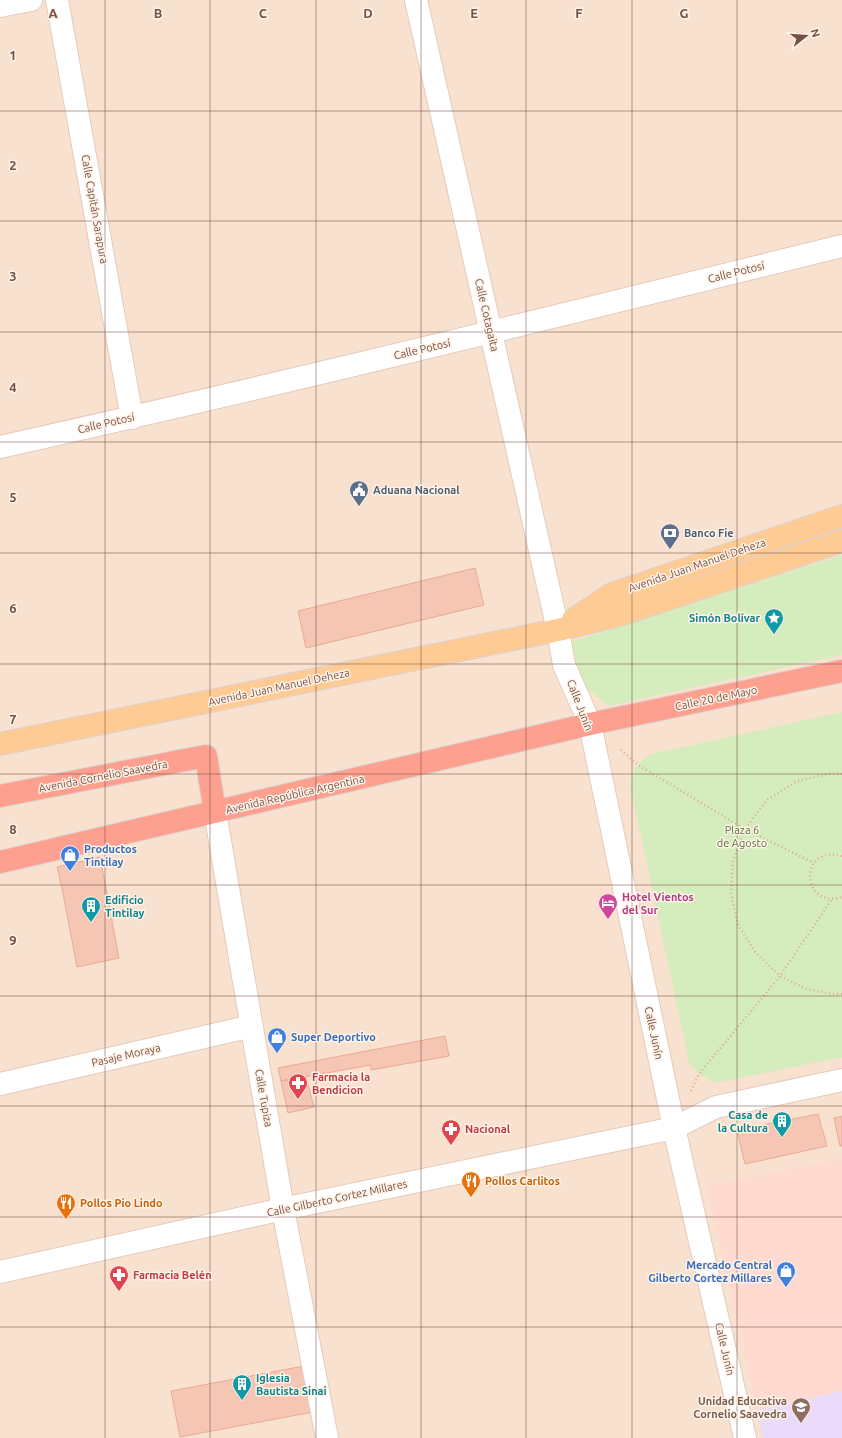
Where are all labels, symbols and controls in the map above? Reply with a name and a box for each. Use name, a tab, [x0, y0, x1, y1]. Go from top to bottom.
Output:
text: A	[48, 6, 58, 20]
text: B	[154, 6, 163, 20]
text: C	[259, 6, 268, 20]
text: D	[363, 6, 373, 20]
text: E	[470, 6, 478, 20]
text: F	[575, 6, 583, 20]
text: G	[680, 6, 689, 20]
north arrow	[786, 16, 826, 56]
text: N	[809, 27, 823, 39]
text: 1	[9, 48, 17, 62]
street label: Calle Capitán Sarapura	[79, 153, 111, 265]
text: 2	[9, 158, 17, 172]
street label: Calle Potosí	[706, 259, 766, 285]
text: 3	[9, 269, 17, 283]
street label: Calle Cotagaita	[473, 277, 501, 353]
street label: Calle Potosí	[392, 337, 452, 361]
text: 4	[9, 380, 17, 394]
street label: Calle Potosí	[76, 411, 136, 435]
public building icon: Aduana Nacional	[348, 479, 370, 507]
place label: Aduana Nacional	[373, 484, 460, 496]
text: 5	[9, 490, 17, 504]
bank icon: Banco Fie	[659, 522, 681, 550]
place label: Banco Fie	[684, 527, 734, 539]
street label: Avenida Juan Manuel Deheza	[627, 536, 767, 594]
text: 6	[9, 601, 17, 615]
place icon: Simón Bolívar	[763, 607, 785, 635]
place label: Simón Bolívar	[689, 612, 760, 624]
street label: Avenida Juan Manuel Deheza	[207, 666, 351, 708]
street label: Calle Junín	[565, 678, 595, 732]
street label: Calle 20 de Mayo	[674, 683, 758, 713]
text: 7	[9, 712, 17, 726]
street label: Avenida Cornelio Saavedra	[38, 758, 168, 794]
street label: Avenida República Argentina	[225, 772, 365, 816]
text: 8	[9, 822, 17, 836]
park label: Plaza 6 de Agosto	[717, 824, 767, 849]
place label: Productos Tintilay	[84, 843, 137, 868]
shop icon: Productos Tintilay	[59, 844, 81, 872]
place label: Hotel Vientos del Sur	[622, 891, 694, 916]
hotel icon: Hotel Vientos del Sur	[597, 892, 619, 920]
place label: Edificio Tintilay	[105, 894, 145, 919]
building icon: Edificio Tintilay	[80, 895, 102, 923]
text: 9	[9, 933, 17, 947]
street label: Calle Junín	[643, 1005, 665, 1061]
shop icon: Super Deportivo	[266, 1026, 288, 1054]
place label: Super Deportivo	[291, 1031, 376, 1043]
street label: Pasaje Moraya	[90, 1041, 162, 1069]
street label: Calle Tupiza	[253, 1068, 275, 1128]
place label: Farmacia la Bendicion	[312, 1071, 370, 1096]
pharmacy icon: Farmacia la Bendicion	[287, 1072, 309, 1100]
place label: Casa de la Cultura	[718, 1109, 768, 1134]
building icon: Casa de la Cultura	[771, 1110, 793, 1138]
pharmacy icon: Nacional	[440, 1118, 462, 1146]
place label: Nacional	[465, 1123, 511, 1135]
restaurant icon: Pollos Carlitos	[460, 1170, 482, 1198]
place label: Pollos Carlitos	[485, 1175, 560, 1187]
street label: Calle Gilberto Cortez Millares	[266, 1177, 409, 1219]
restaurant icon: Pollos Pio Lindo	[55, 1192, 77, 1220]
place label: Pollos Pio Lindo	[80, 1197, 163, 1209]
place label: Mercado Central Gilberto Cortez Millares	[648, 1259, 773, 1284]
shop icon: Mercado Central Gilberto Cortez Millares	[775, 1260, 797, 1288]
pharmacy icon: Farmacia Belén	[108, 1264, 130, 1292]
place label: Farmacia Belén	[133, 1269, 212, 1281]
street label: Calle Junín	[713, 1321, 737, 1377]
place label: Iglesia Bautista Sinai	[256, 1372, 327, 1397]
building icon: Iglesia Bautista Sinai	[231, 1373, 253, 1401]
place label: Unidad Educativa Cornelio Saavedra	[693, 1395, 787, 1420]
school or university icon: Unidad Educativa Cornelio Saavedra	[790, 1396, 812, 1424]

